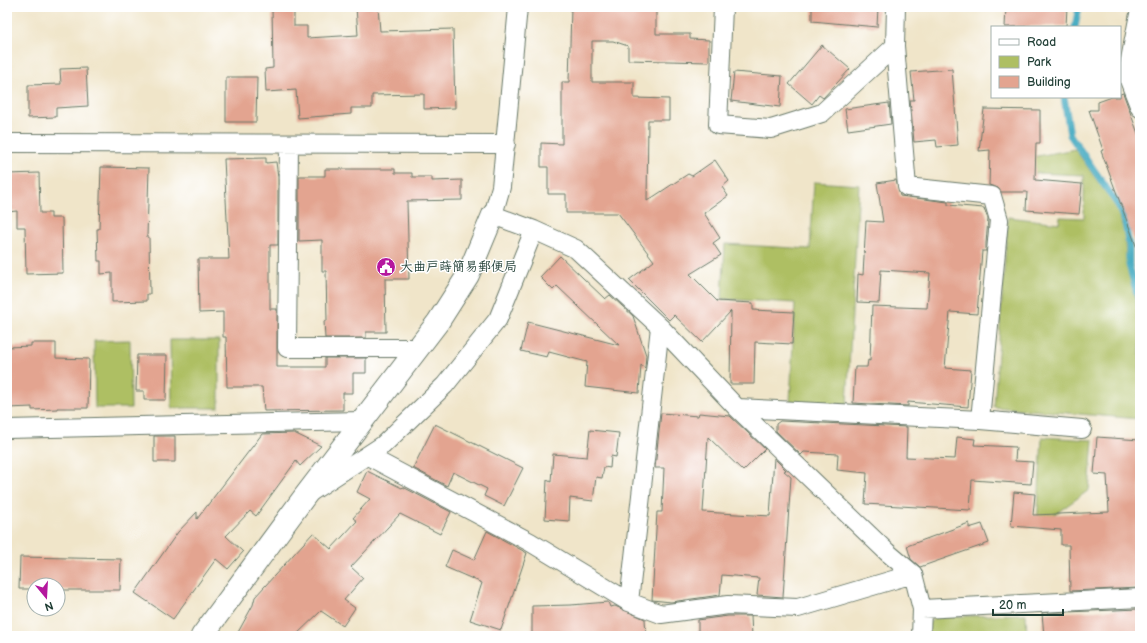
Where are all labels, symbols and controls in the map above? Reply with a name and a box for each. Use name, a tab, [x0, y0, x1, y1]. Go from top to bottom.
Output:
legend	[991, 26, 1121, 98]
text: Road	[1027, 35, 1056, 50]
text: Park	[1027, 55, 1051, 70]
text: Building	[1027, 75, 1071, 90]
public building icon: 大曲戸蒔簡易郵便局	[375, 256, 397, 278]
place label: 大曲戸蒔簡易郵便局	[400, 259, 517, 275]
north arrow	[26, 577, 66, 617]
scale bar	[993, 591, 1063, 617]
text: 20 m	[999, 598, 1026, 613]
text: N	[43, 599, 55, 613]

